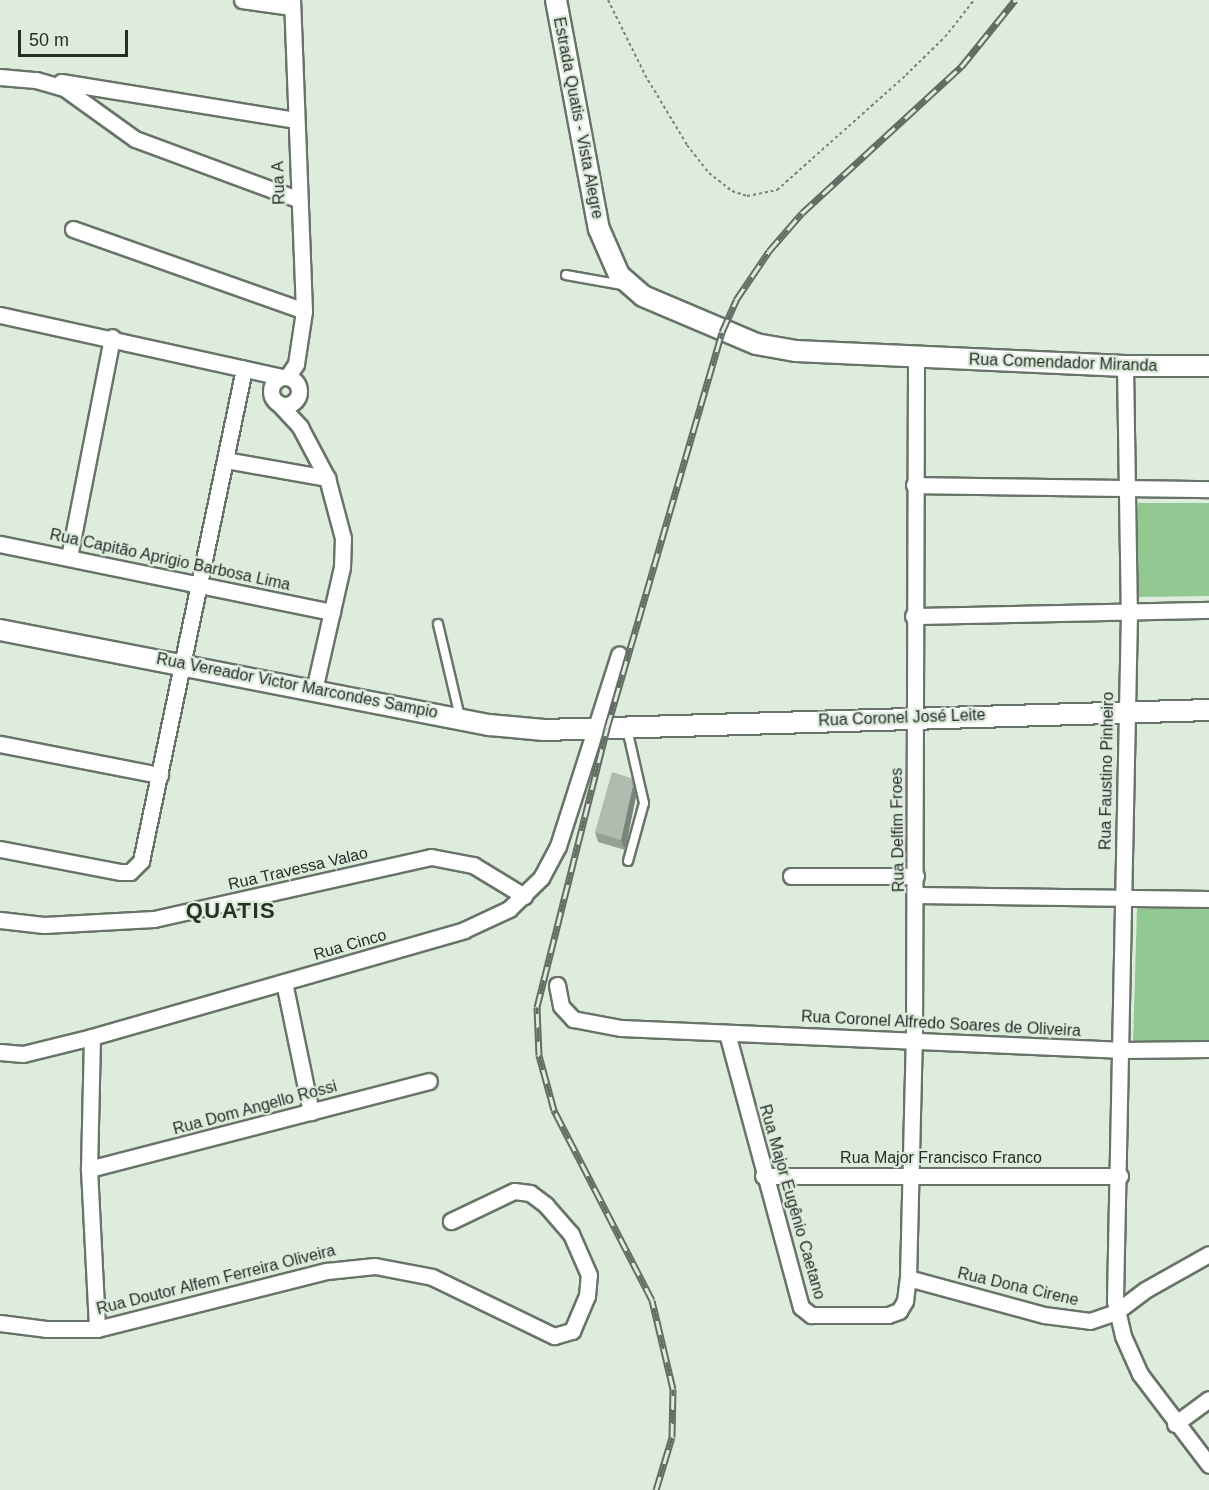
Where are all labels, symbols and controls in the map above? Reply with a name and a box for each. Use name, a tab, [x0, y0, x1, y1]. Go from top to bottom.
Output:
street label: Estrada Quatis - Vista Alegre	[549, 15, 607, 221]
scale bar	[21, 18, 130, 56]
text: 50 m	[29, 30, 69, 50]
street label: Rua A	[269, 160, 289, 206]
street label: Rua Comendador Miranda	[968, 350, 1158, 376]
street label: Rua Capitão Aprigio Barbosa Lima	[48, 525, 292, 595]
street label: Rua Vereador Victor Marcondes Sampio	[155, 649, 439, 723]
street label: Rua Faustino Pinheiro	[1096, 692, 1118, 850]
street label: Rua Coronel José Leite	[818, 705, 986, 731]
street label: Rua Delfim Froes	[887, 768, 909, 892]
street label: Rua Travessa Valao	[226, 844, 370, 894]
district label: QUATIS	[186, 898, 276, 924]
street label: Rua Cinco	[311, 925, 389, 965]
street label: Rua Coronel Alfredo Soares de Oliveira	[800, 1007, 1082, 1041]
street label: Rua Dom Angello Rossi	[170, 1077, 340, 1139]
street label: Rua Major Eugênio Caetano	[755, 1102, 829, 1302]
street label: Rua Major Francisco Franco	[840, 1148, 1042, 1168]
street label: Rua Doutor Alfem Ferreira Oliveira	[94, 1241, 338, 1319]
street label: Rua Dona Cirene	[956, 1264, 1080, 1310]

